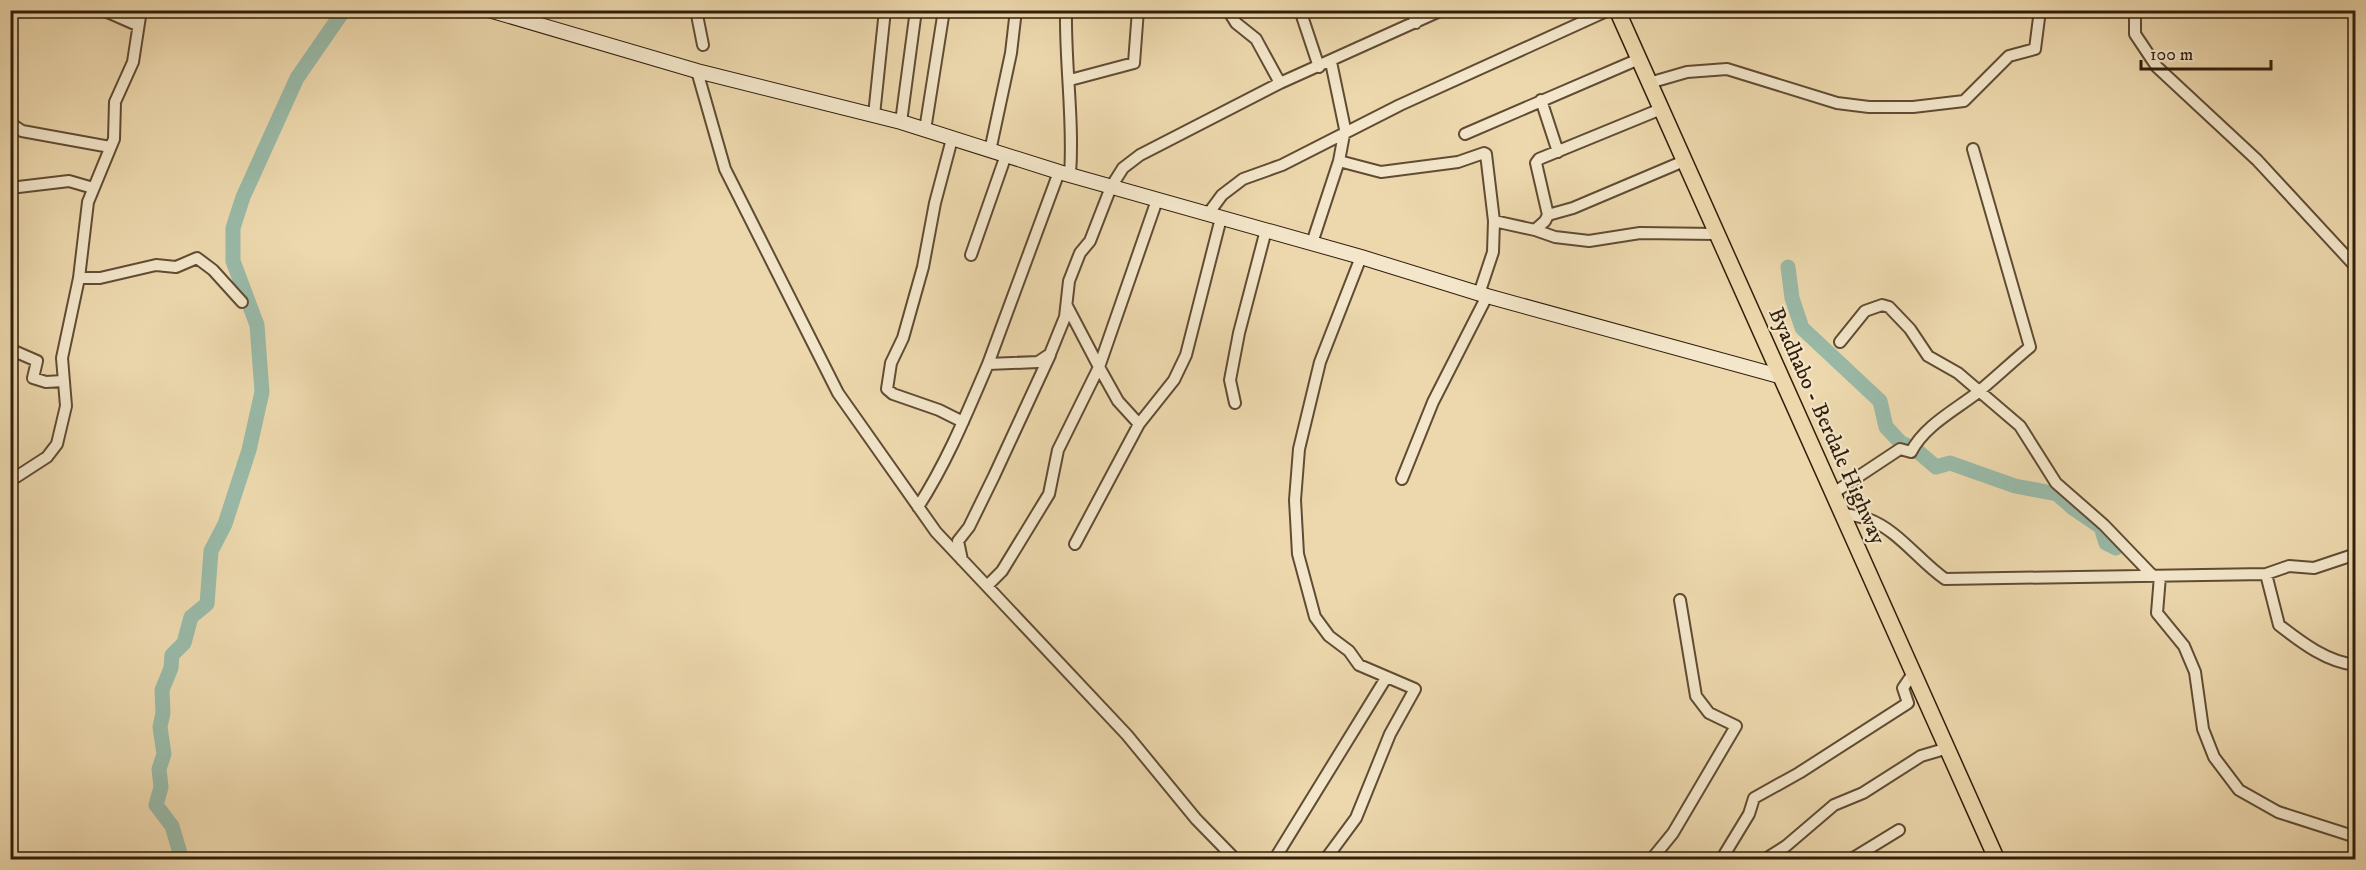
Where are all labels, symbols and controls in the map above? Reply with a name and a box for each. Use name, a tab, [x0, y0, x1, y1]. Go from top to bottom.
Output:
scale bar	[2141, 33, 2272, 71]
text: 100 m	[2150, 44, 2193, 66]
street label: Byadhabo - Berdale Highway	[1762, 303, 1892, 549]

